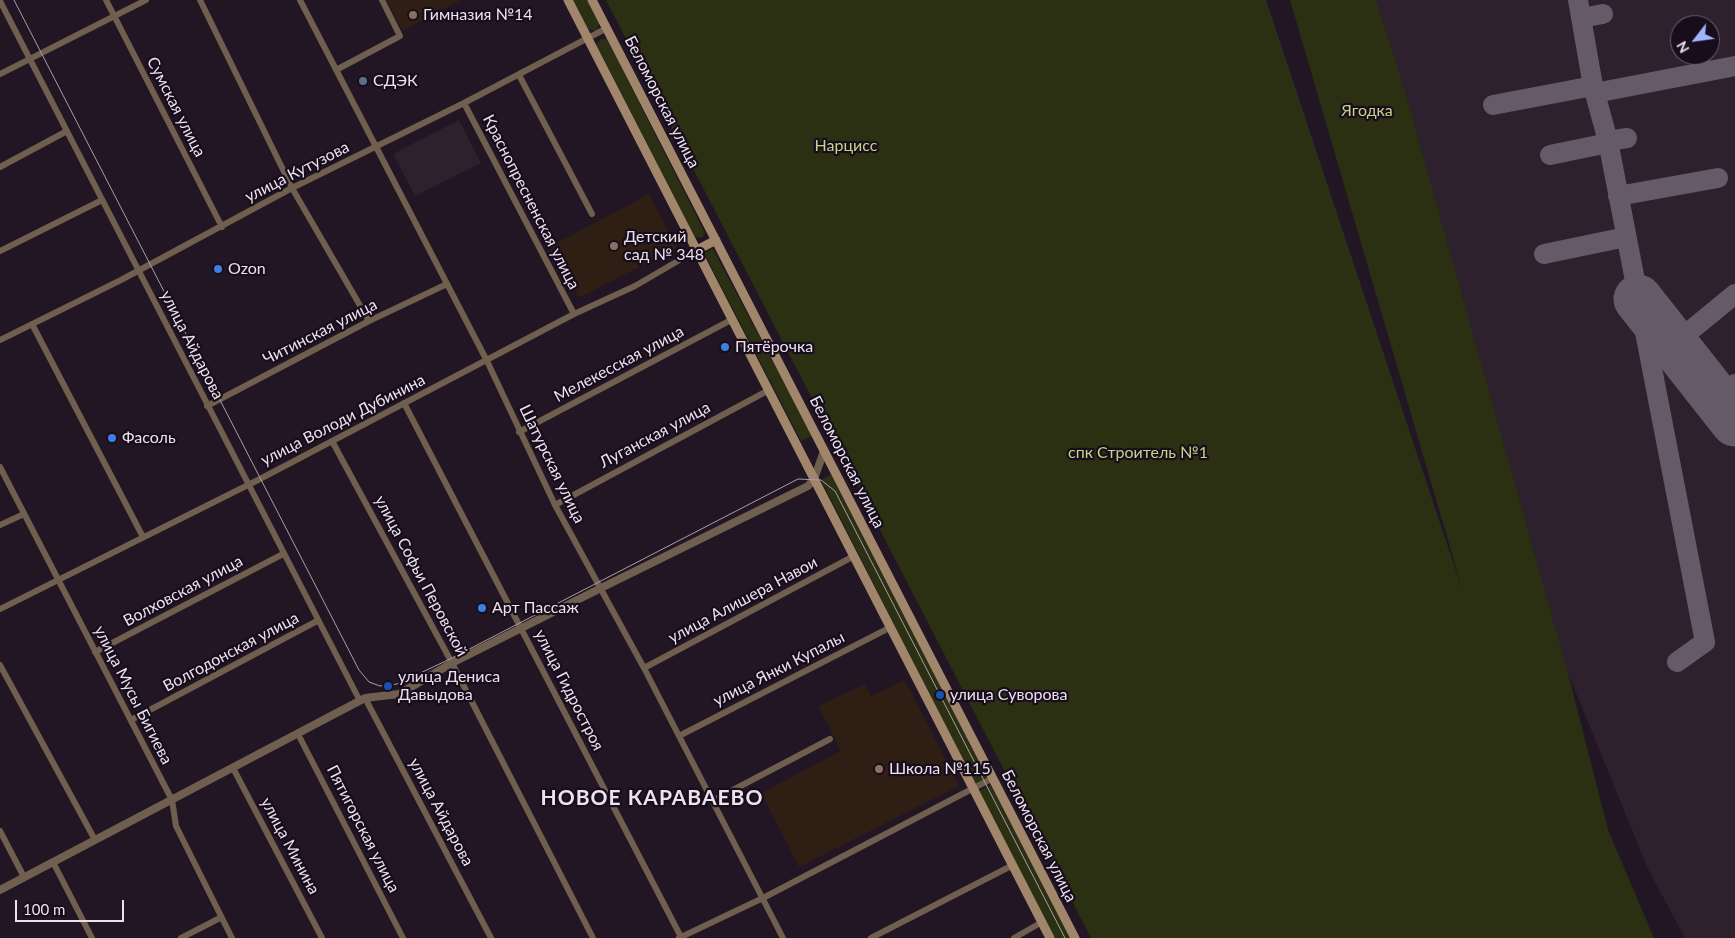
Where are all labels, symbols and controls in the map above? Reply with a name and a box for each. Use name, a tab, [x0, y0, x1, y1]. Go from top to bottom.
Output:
place label: Гимназия №14	[423, 5, 533, 25]
marker: Гимназия №14	[407, 9, 419, 21]
north arrow	[1670, 15, 1720, 65]
street label: Беломорская улица	[620, 33, 704, 171]
text: N	[1672, 38, 1693, 56]
street label: Сумская улица	[143, 54, 209, 160]
place label: СДЭК	[373, 71, 418, 91]
marker: СДЭК	[357, 75, 369, 87]
park label: Ягодка	[1341, 101, 1393, 121]
street label: Краснопресненская улица	[479, 112, 583, 292]
park label: Нарцисс	[815, 136, 877, 156]
street label: улица Кутузова	[242, 137, 352, 207]
place label: Детский сад № 348	[624, 227, 704, 265]
marker: Детский сад № 348	[608, 240, 620, 252]
place label: Ozon	[228, 259, 266, 279]
marker: Ozon	[212, 263, 224, 275]
street label: улица Айдарова	[156, 287, 228, 403]
street label: Читинская улица	[260, 295, 380, 369]
street label: Мелекесская улица	[551, 322, 687, 406]
place label: Пятёрочка	[735, 337, 813, 357]
marker: Пятёрочка	[719, 341, 731, 353]
street label: улица Володи Дубинина	[258, 370, 428, 470]
street label: Беломорская улица	[805, 393, 889, 531]
street label: Луганская улица	[596, 398, 714, 472]
street label: Шатурская улица	[515, 402, 589, 526]
place label: Фасоль	[122, 428, 176, 448]
marker: Фасоль	[106, 432, 118, 444]
park label: спк Строитель №1	[1068, 443, 1208, 463]
street label: улица Софьи Перовской	[370, 492, 472, 660]
street label: Волховская улица	[120, 551, 246, 631]
street label: улица Алишера Навои	[665, 553, 821, 647]
place label: Арт Пассаж	[492, 598, 579, 618]
marker: Арт Пассаж	[476, 602, 488, 614]
street label: Волгодонская улица	[160, 608, 302, 696]
street label: улица Мусы Бигиева	[90, 623, 176, 767]
street label: улица Гидростроя	[530, 626, 608, 754]
street label: улица Янки Купалы	[710, 628, 848, 710]
place label: улица Дениса Давыдова	[398, 667, 500, 705]
marker: улица Дениса Давыдова	[382, 680, 394, 692]
place label: улица Суворова	[950, 685, 1067, 705]
marker: улица Суворова	[934, 689, 946, 701]
street label: улица Айдарова	[404, 755, 478, 869]
place label: Школа №115	[889, 759, 991, 779]
street label: Пятигорская улица	[323, 762, 403, 896]
marker: Школа №115	[873, 763, 885, 775]
street label: Беломорская улица	[997, 767, 1081, 905]
district label: НОВОЕ КАРАВАЕВО	[539, 785, 765, 811]
street label: улица Минина	[256, 794, 324, 898]
scale bar	[18, 890, 126, 922]
text: 100 m	[23, 900, 65, 918]

